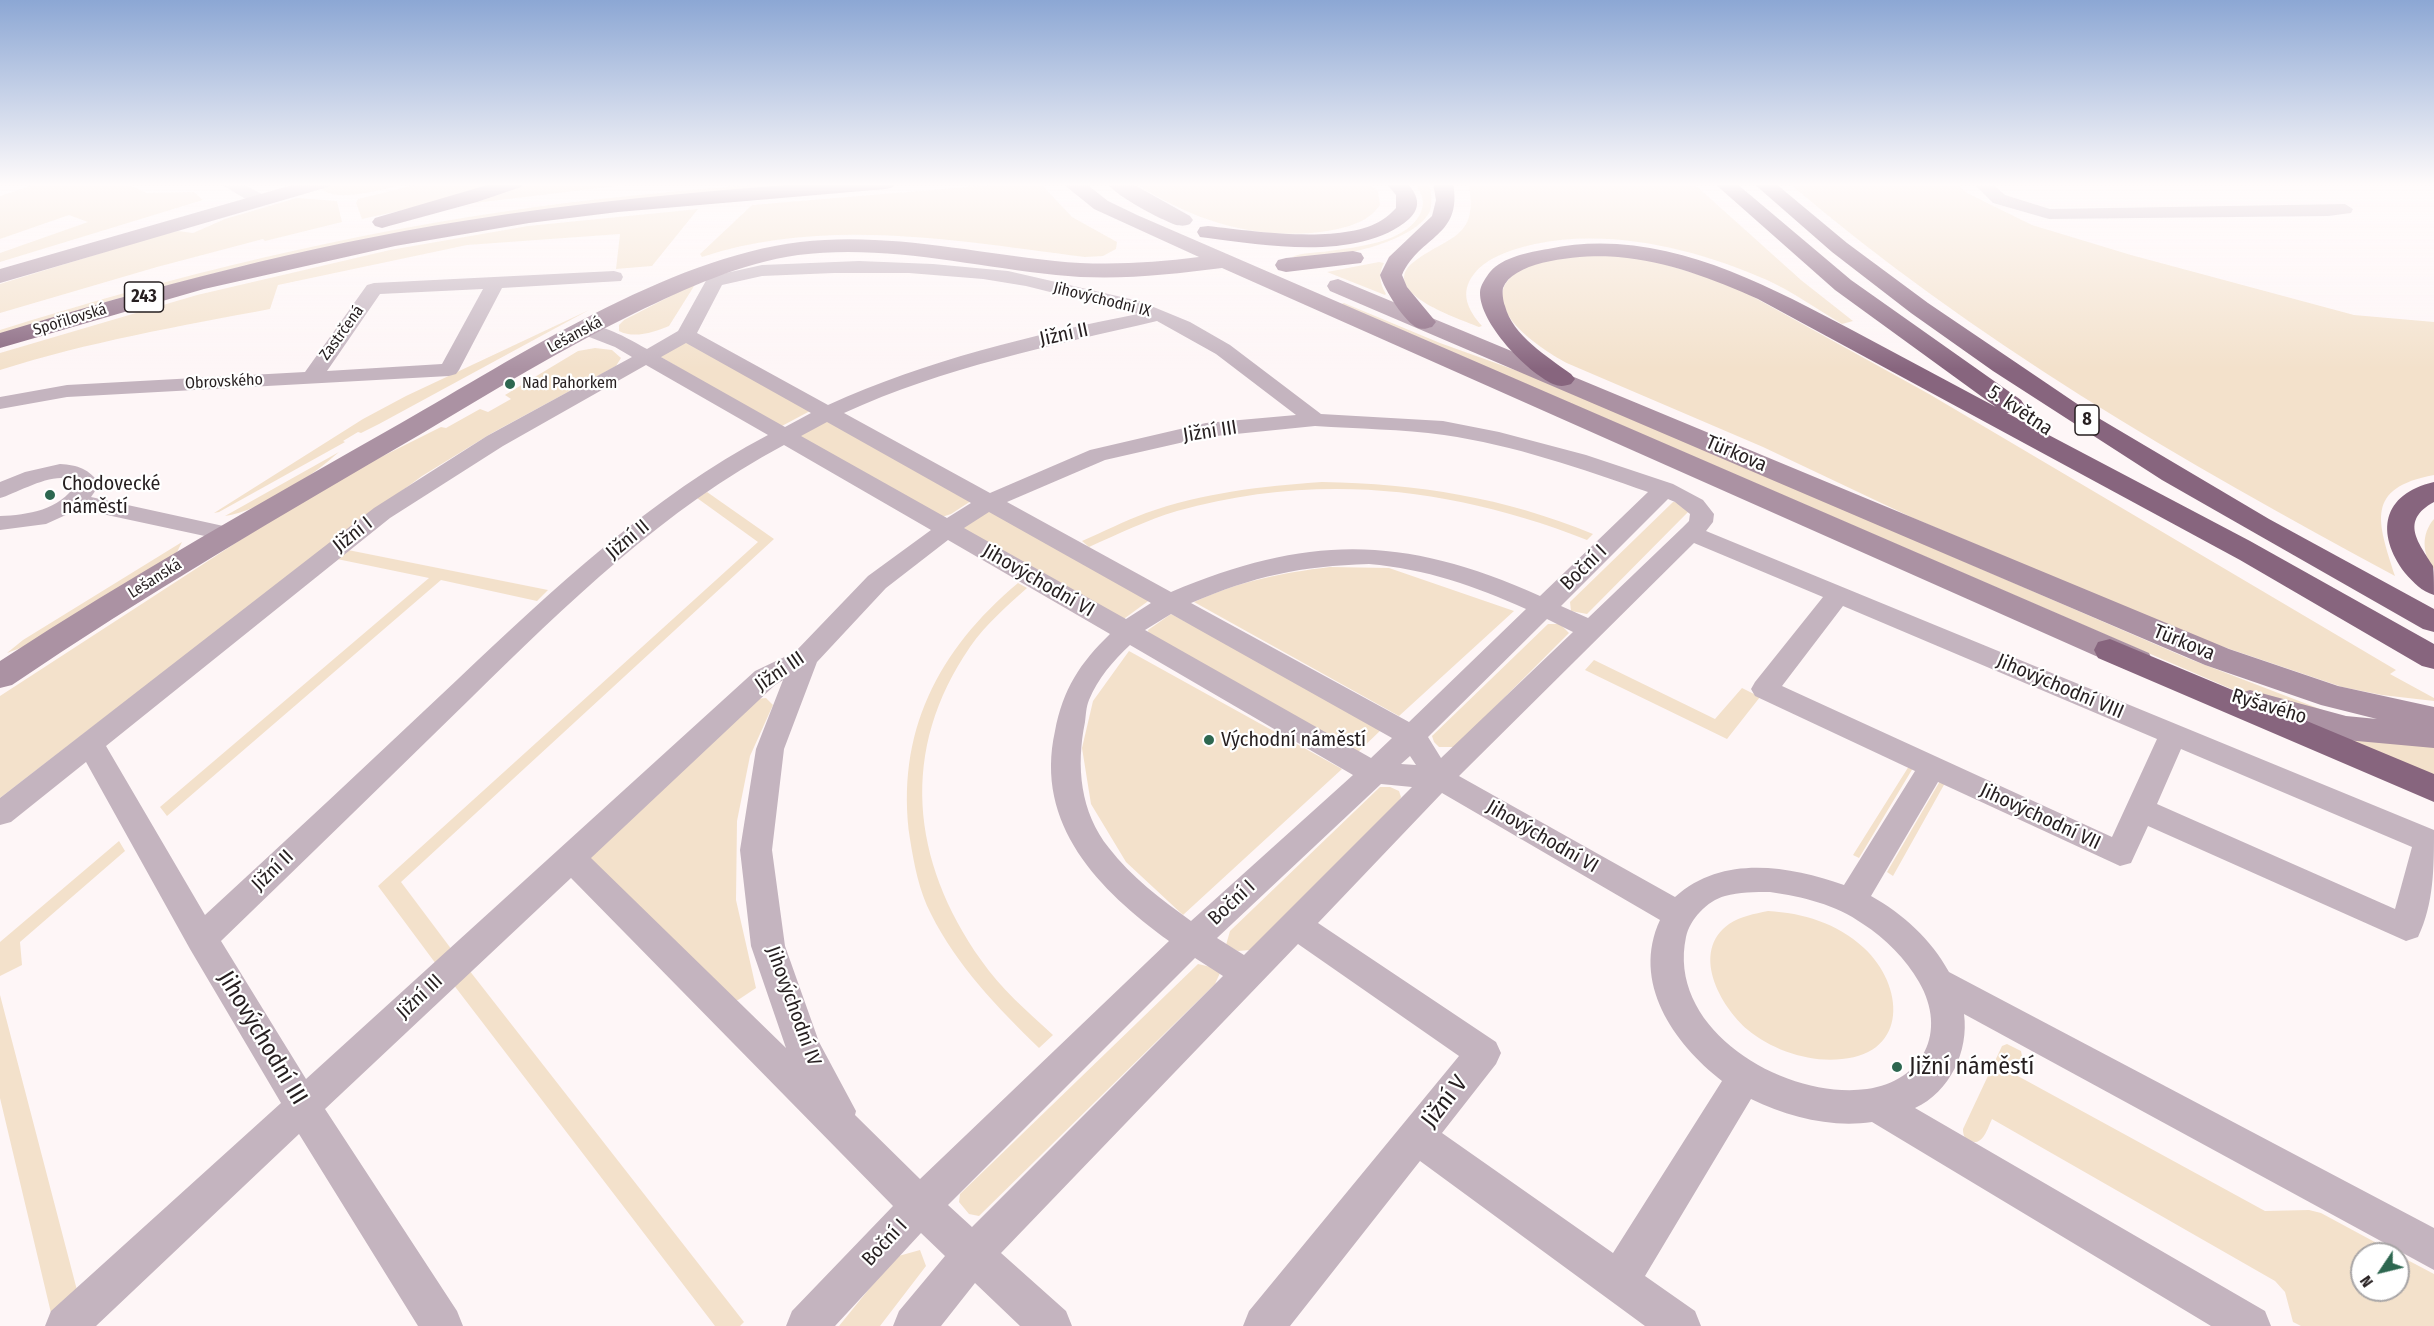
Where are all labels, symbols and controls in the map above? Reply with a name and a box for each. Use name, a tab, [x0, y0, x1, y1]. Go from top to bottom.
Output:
street label: Jihovýchodní IX	[1051, 279, 1153, 321]
road number: 243	[124, 282, 164, 312]
street label: Spořilovská	[31, 300, 109, 340]
street label: Zastrčená	[316, 302, 368, 364]
street label: Lešanská	[544, 313, 606, 357]
street label: Jižní II	[1037, 318, 1091, 352]
street label: Obrovského	[185, 370, 263, 394]
place label: Nad Pahorkem	[522, 374, 617, 394]
marker: Nad Pahorkem	[503, 377, 517, 391]
street label: 5. května	[1983, 381, 2057, 441]
road number: 8	[2075, 405, 2099, 435]
street label: Jižní III	[1181, 416, 1239, 448]
street label: Türkova	[1702, 430, 1770, 478]
place label: Chodovecké náměstí	[62, 472, 160, 519]
marker: Chodovecké náměstí	[43, 488, 57, 502]
street label: Jižní I	[328, 512, 378, 558]
street label: Jižní II	[601, 515, 655, 565]
street label: Jihovýchodní VI	[978, 539, 1098, 623]
street label: Boční I	[1556, 540, 1612, 596]
street label: Lešanská	[125, 555, 185, 603]
street label: Türkova	[2150, 620, 2218, 666]
street label: Jižní III	[751, 647, 809, 697]
street label: Jihovýchodní VIII	[1993, 649, 2127, 725]
street label: Ryšavého	[2229, 684, 2309, 730]
place label: Východní náměstí	[1221, 728, 1366, 752]
marker: Východní náměstí	[1202, 733, 1216, 747]
street label: Jihovýchodní VII	[1976, 779, 2104, 855]
street label: Jihovýchodní VI	[1482, 795, 1602, 879]
street label: Jižní II	[247, 845, 299, 897]
street label: Boční I	[1204, 875, 1260, 931]
street label: Jihovýchodní IV	[760, 943, 826, 1069]
street label: Jihovýchodní III	[211, 966, 313, 1110]
street label: Jižní III	[392, 970, 448, 1024]
place label: Jižní náměstí	[1909, 1053, 2034, 1081]
marker: Jižní náměstí	[1890, 1060, 1904, 1074]
street label: Jižní V	[1416, 1070, 1474, 1134]
street label: Boční I	[857, 1215, 913, 1271]
north arrow	[2350, 1242, 2410, 1302]
text: N	[2356, 1272, 2377, 1291]

